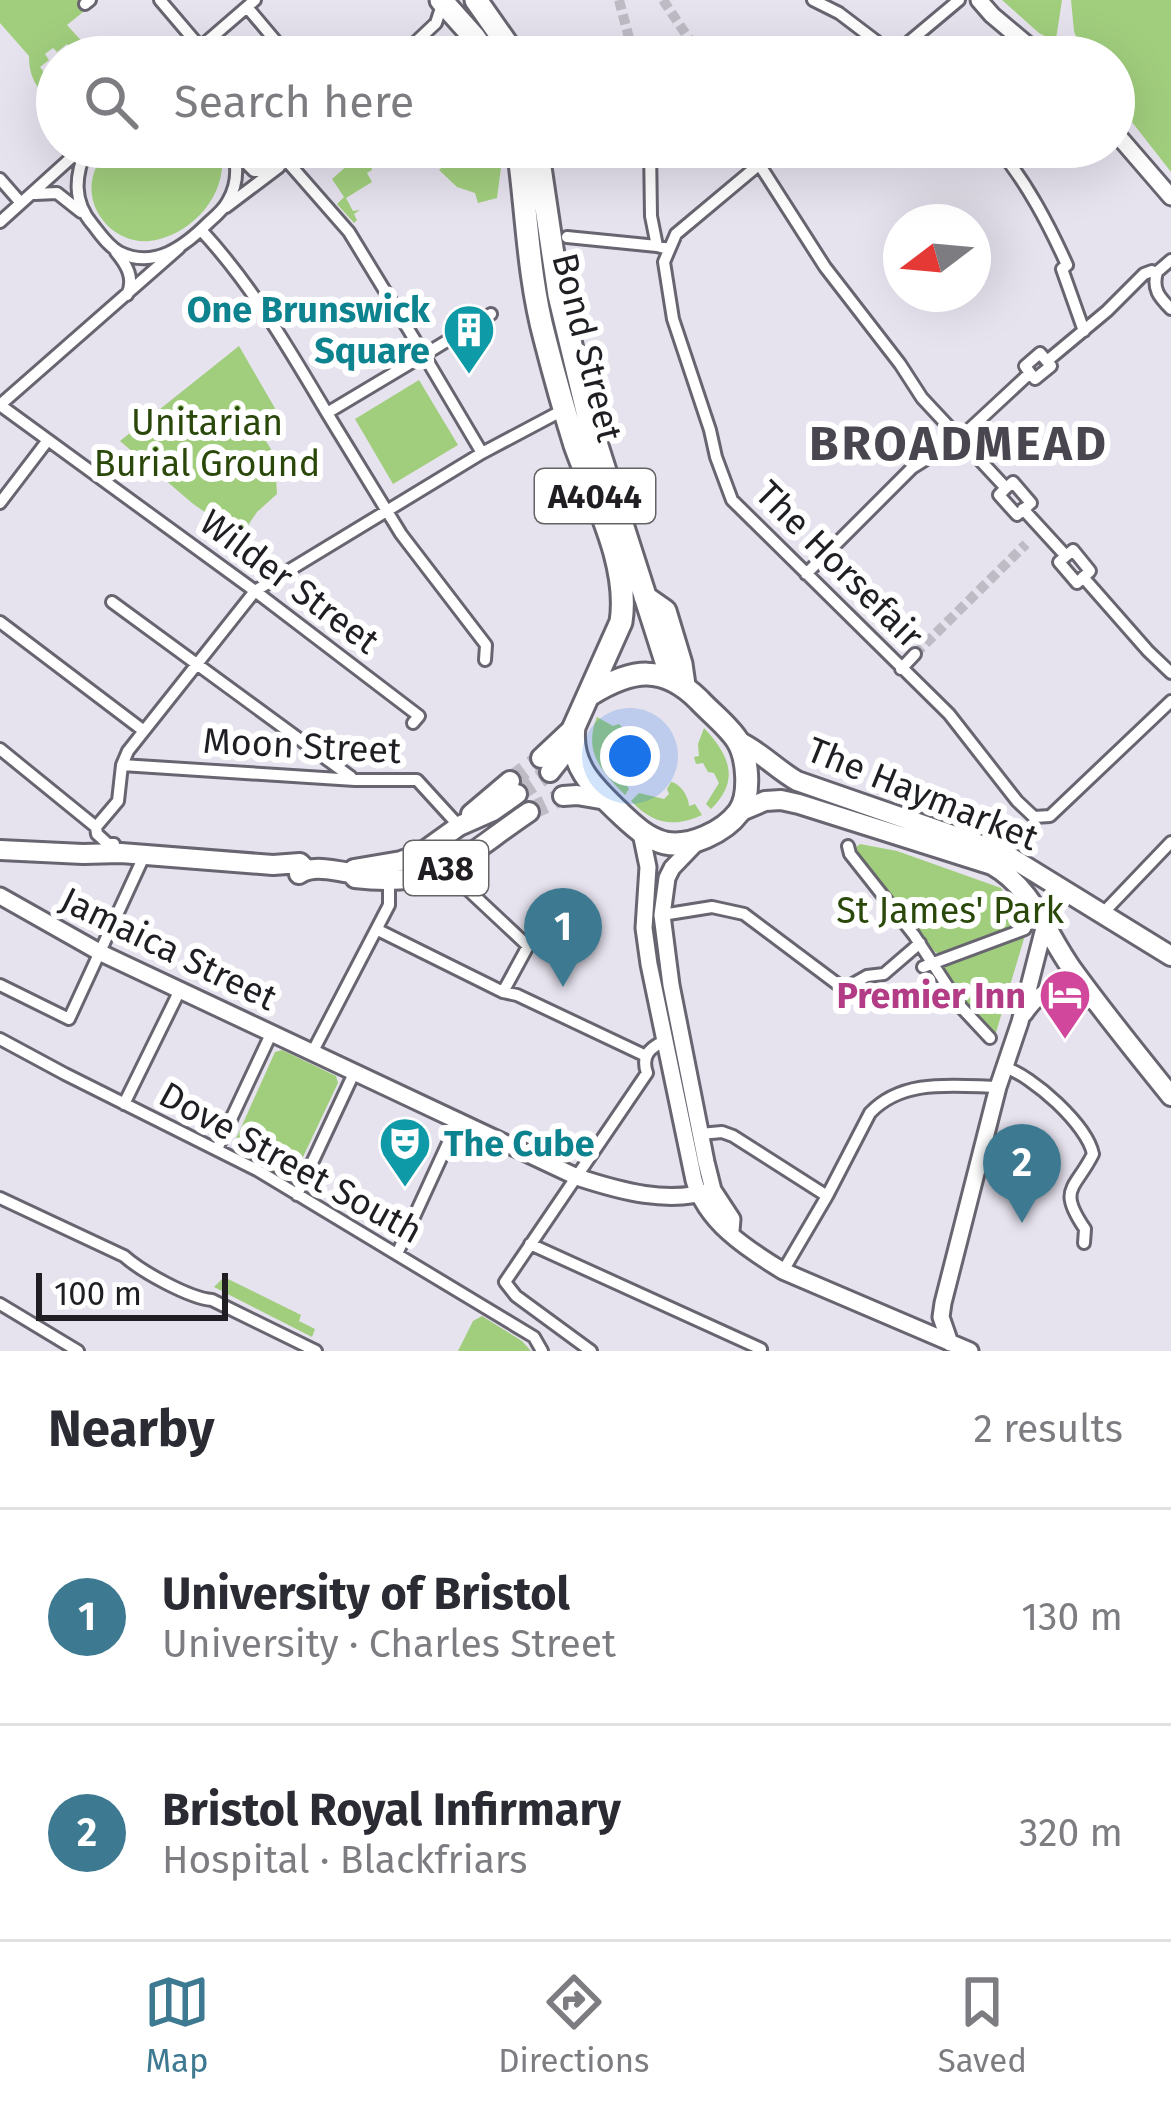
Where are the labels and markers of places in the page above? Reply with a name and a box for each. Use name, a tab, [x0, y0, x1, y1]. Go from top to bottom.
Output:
place label: One Brunswick Square	[187, 288, 431, 373]
building icon: One Brunswick Square	[441, 302, 497, 376]
pin: 1	[524, 888, 602, 987]
hotel icon: Premier Inn	[1037, 967, 1093, 1041]
place label: Premier Inn	[836, 974, 1026, 1018]
theatre icon: The Cube	[377, 1115, 433, 1189]
place label: The Cube	[444, 1122, 595, 1166]
pin: 2	[983, 1124, 1061, 1223]

